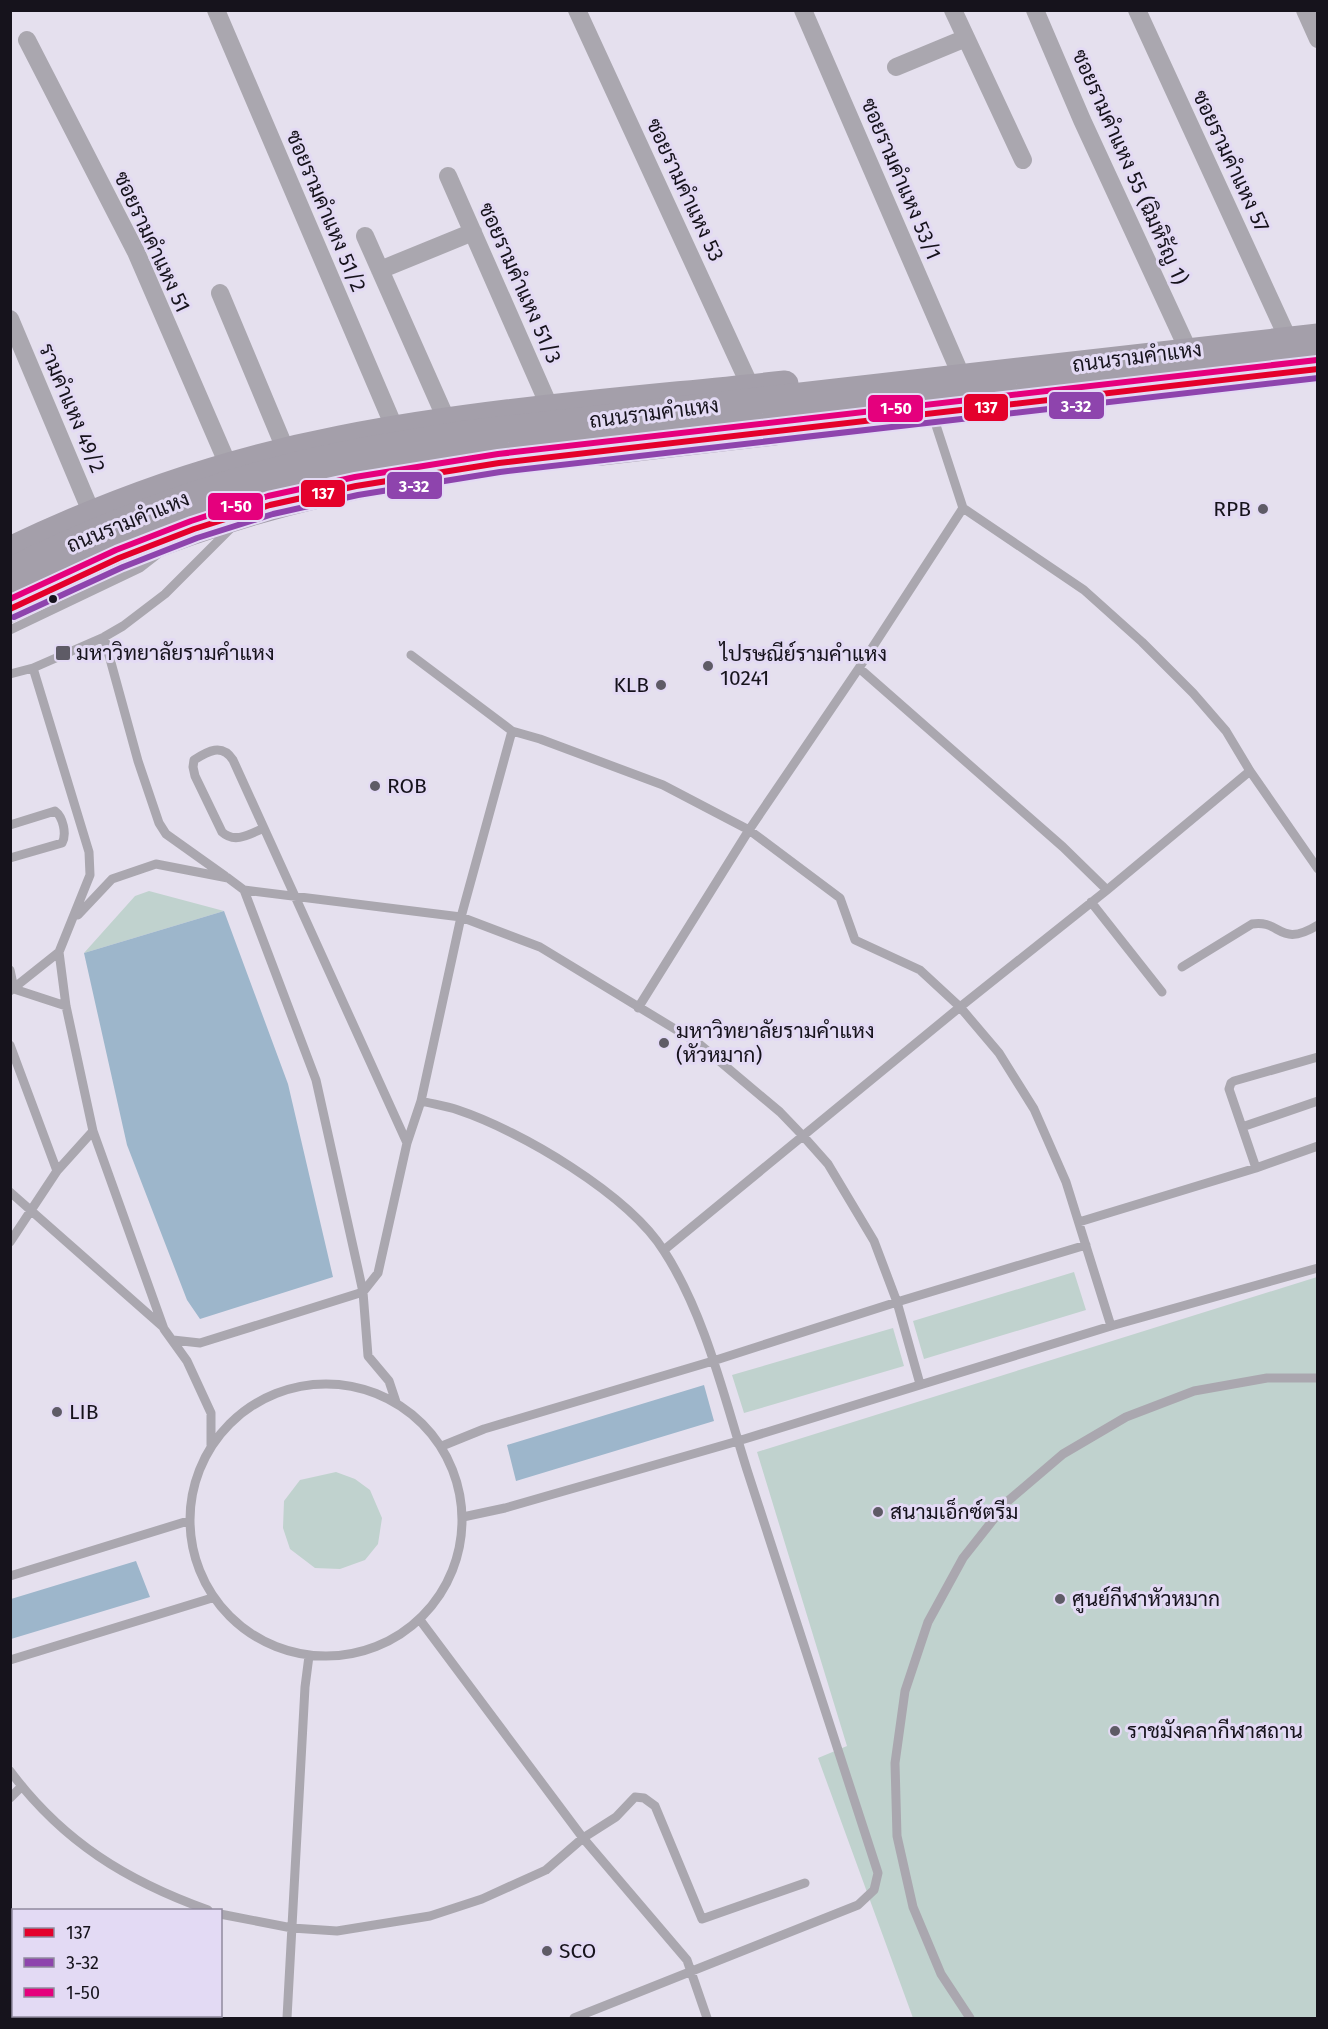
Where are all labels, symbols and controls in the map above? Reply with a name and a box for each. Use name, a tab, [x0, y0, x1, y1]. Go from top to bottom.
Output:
street label: ซอยรามคำแหง 55 (ฉิมหิรัญ 1)	[1066, 45, 1194, 289]
street label: ซอยรามคำแหง 57	[1187, 86, 1275, 236]
street label: ซอยรามคำแหง 53/1	[855, 94, 947, 264]
street label: ซอยรามคำแหง 53	[640, 114, 730, 266]
street label: ซอยรามคำแหง 51/2	[280, 126, 372, 296]
street label: ซอยรามคำแหง 51	[108, 167, 196, 317]
street label: ซอยรามคำแหง 51/3	[473, 199, 567, 367]
street label: ถนนรามคำแหง	[1071, 336, 1203, 378]
street label: รามคำแหง 49/2	[33, 339, 111, 477]
line badge: 3-32	[1048, 391, 1105, 420]
street label: ถนนรามคำแหง	[588, 392, 720, 434]
line badge: 137	[963, 393, 1009, 422]
line badge: 1-50	[867, 394, 924, 423]
text: 3-32	[1060, 397, 1091, 416]
text: 137	[974, 398, 998, 417]
text: 1-50	[880, 399, 912, 418]
line badge: 3-32	[386, 471, 443, 500]
text: 3-32	[398, 477, 429, 496]
line badge: 137	[300, 479, 346, 508]
text: 137	[311, 484, 335, 503]
street label: ถนนรามคำแหง	[63, 486, 193, 558]
line badge: 1-50	[207, 492, 264, 521]
place label: RPB	[1213, 496, 1251, 522]
text: 1-50	[220, 497, 252, 516]
marker: RPB	[1256, 502, 1270, 516]
unlabelled marker	[47, 593, 59, 605]
place label: มหาวิทยาลัยรามคำแหง	[76, 640, 275, 666]
place label: ไปรษณีย์รามคำแหง 10241	[718, 640, 887, 691]
marker: มหาวิทยาลัยรามคำแหง	[54, 644, 72, 662]
marker: ไปรษณีย์รามคำแหง 10241	[701, 659, 715, 673]
place label: KLB	[613, 672, 649, 698]
marker: KLB	[654, 678, 668, 692]
place label: ROB	[387, 773, 427, 799]
marker: ROB	[368, 779, 382, 793]
place label: มหาวิทยาลัยรามคำแหง (หัวหมาก)	[676, 1018, 875, 1068]
marker: มหาวิทยาลัยรามคำแหง (หัวหมาก)	[657, 1036, 671, 1050]
place label: LIB	[69, 1399, 98, 1425]
marker: LIB	[50, 1405, 64, 1419]
place label: สนามเอ็กซ์ตรีม	[890, 1497, 1018, 1525]
marker: สนามเอ็กซ์ตรีม	[871, 1505, 885, 1519]
place label: ศูนย์กีฬาหัวหมาก	[1072, 1585, 1220, 1614]
marker: ศูนย์กีฬาหัวหมาก	[1053, 1592, 1067, 1606]
place label: ราชมังคลากีฬาสถาน	[1127, 1718, 1303, 1744]
marker: ราชมังคลากีฬาสถาน	[1108, 1724, 1122, 1738]
legend	[12, 1909, 222, 2017]
text: 137	[66, 1922, 91, 1944]
place label: SCO	[559, 1938, 596, 1964]
marker: SCO	[540, 1944, 554, 1958]
text: 3-32	[66, 1952, 99, 1974]
text: 1-50	[66, 1982, 100, 2004]

